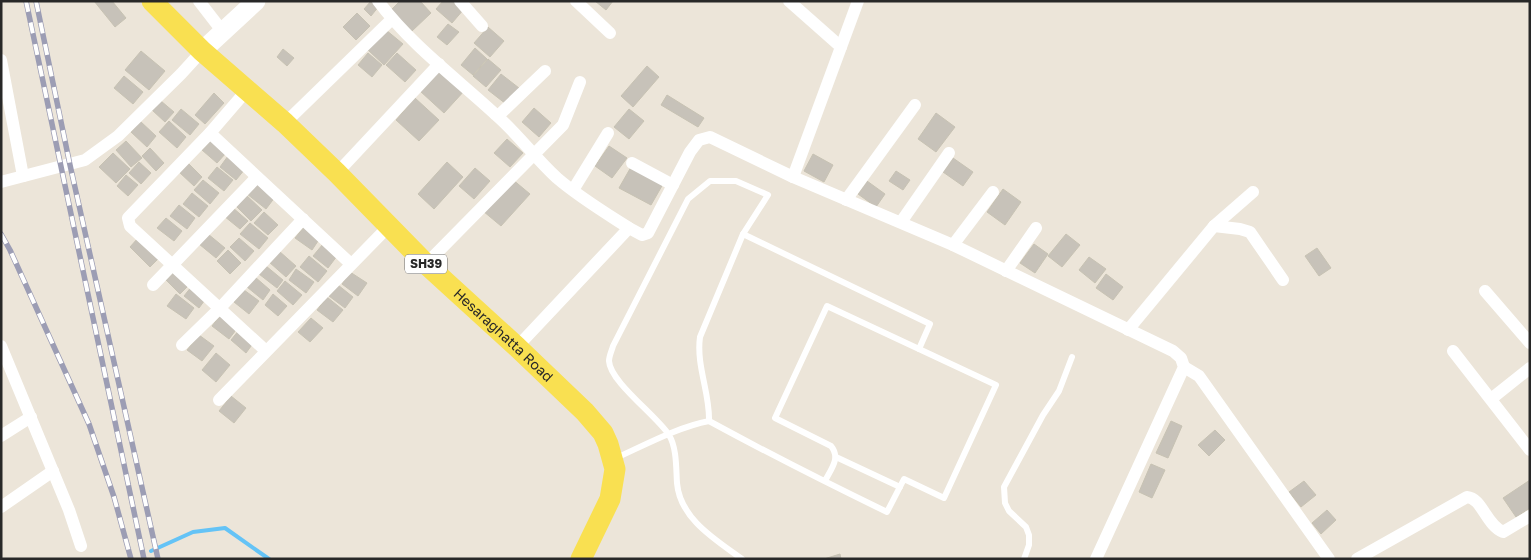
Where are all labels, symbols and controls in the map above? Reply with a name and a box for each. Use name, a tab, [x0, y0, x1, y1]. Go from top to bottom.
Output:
road number: SH39	[405, 254, 447, 274]
street label: Hesaraghatta Road	[450, 285, 557, 385]

